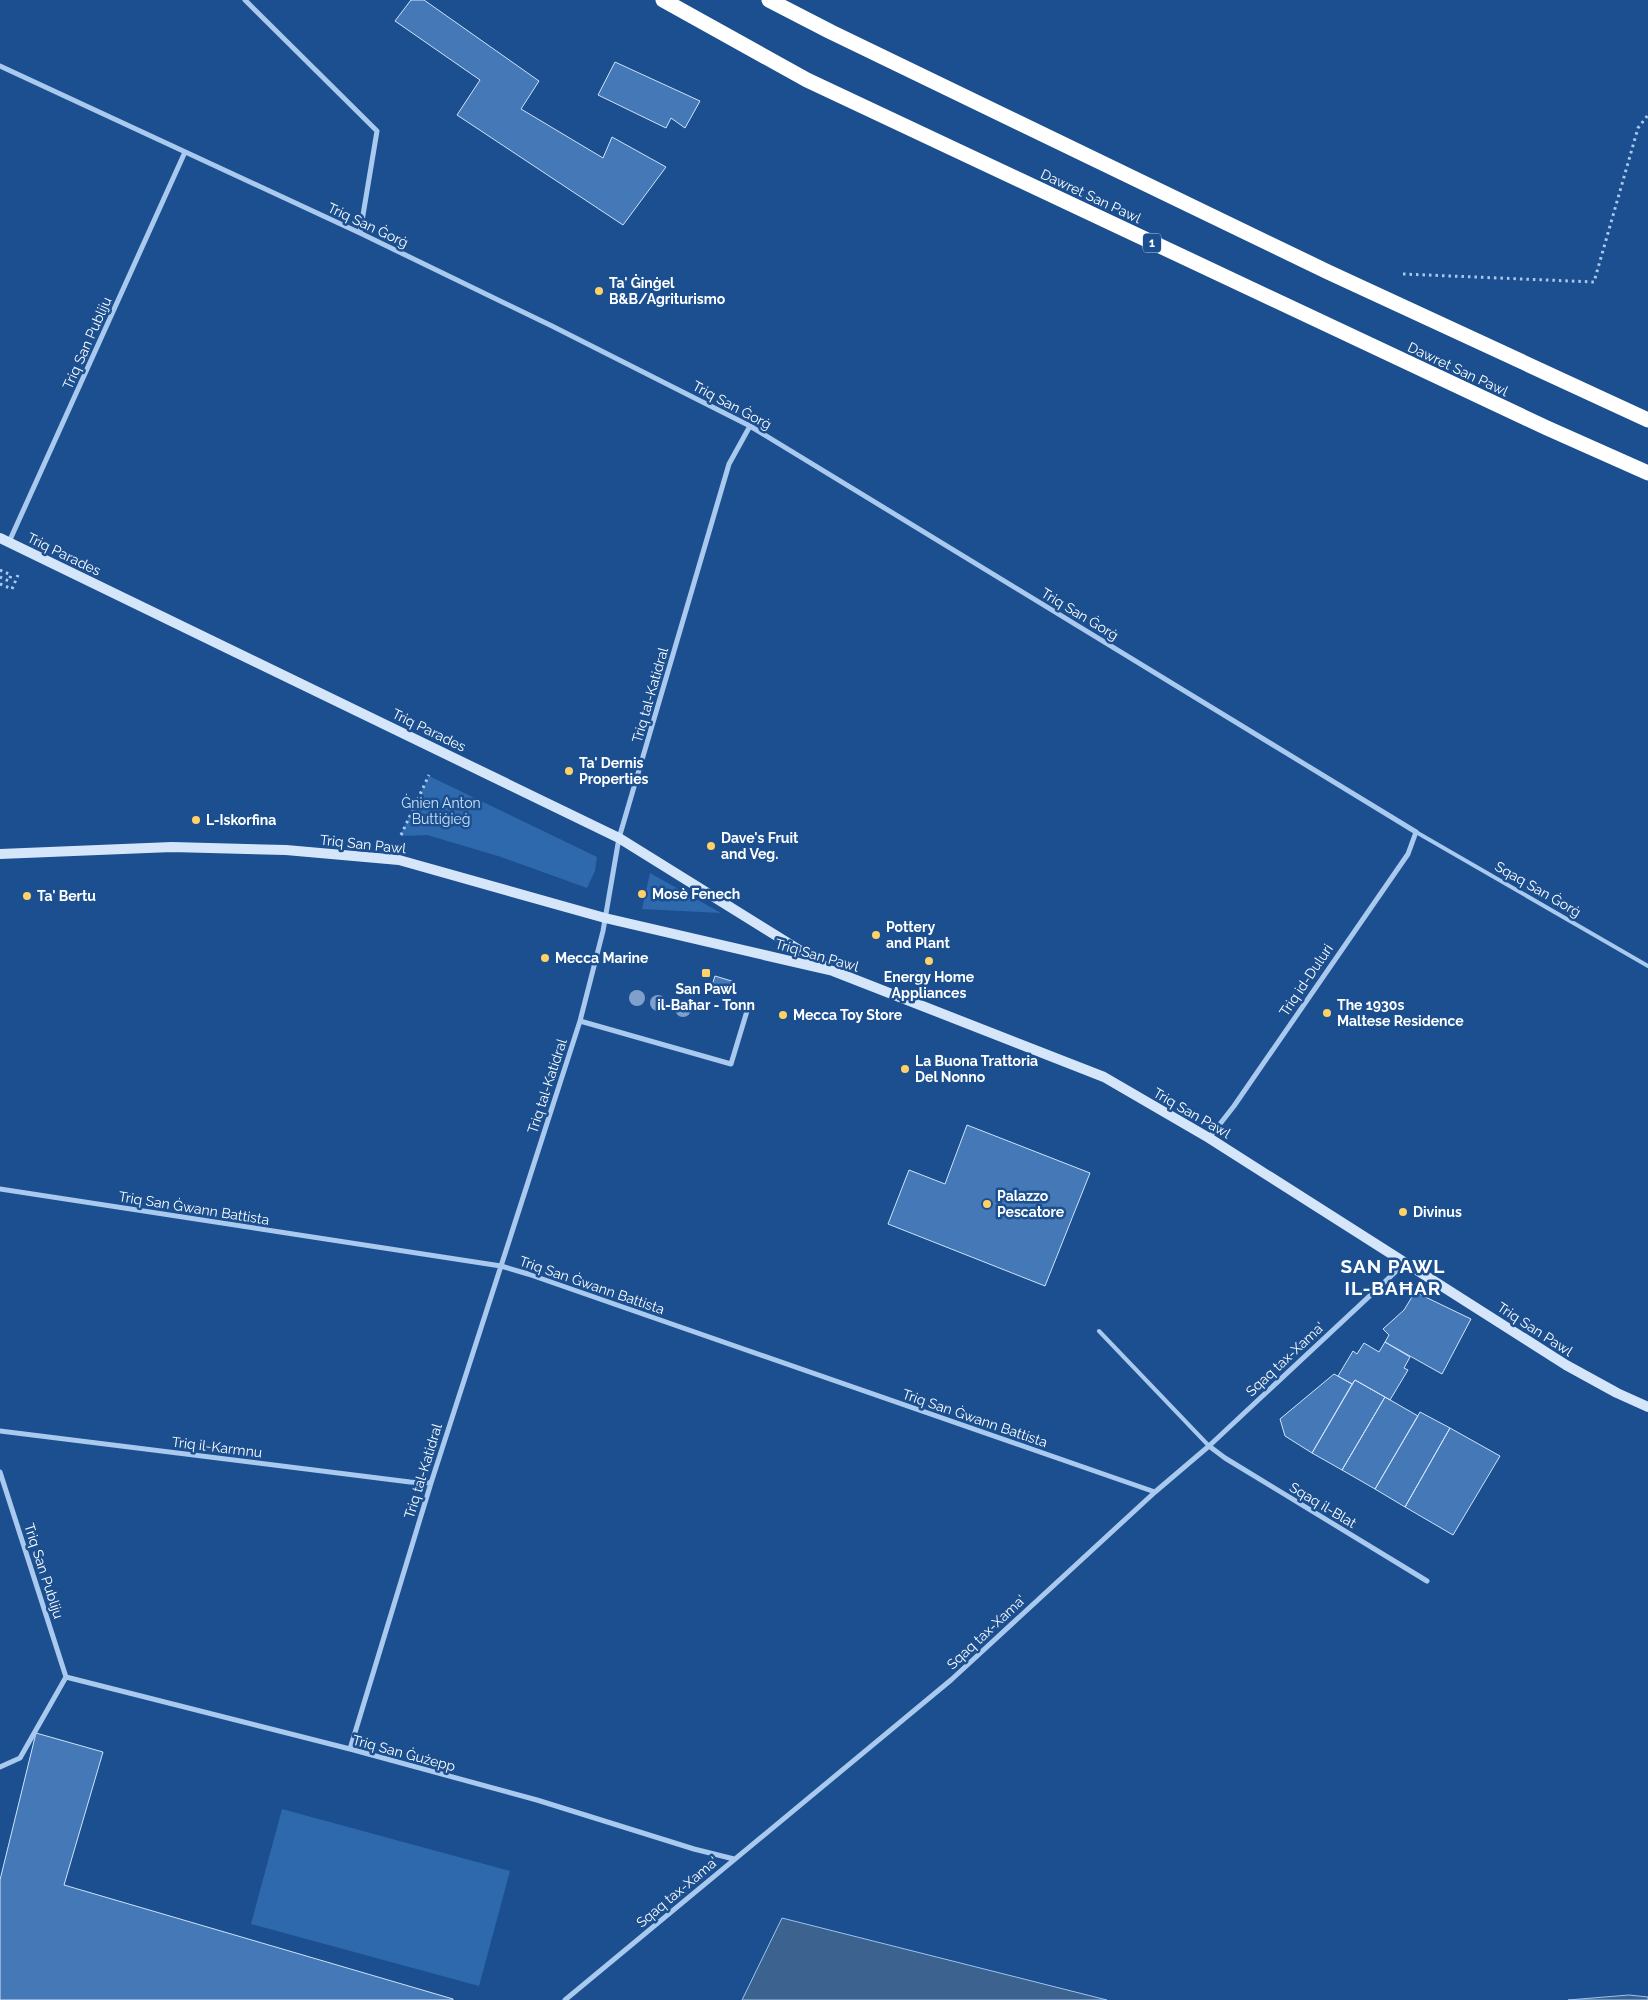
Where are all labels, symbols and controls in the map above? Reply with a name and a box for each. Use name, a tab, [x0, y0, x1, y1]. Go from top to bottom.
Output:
street label: Dawret San Pawl	[1038, 166, 1144, 226]
street label: Triq San Ġorġ	[325, 198, 412, 251]
road number: 1	[1143, 234, 1161, 252]
place label: Ta' Ġinġel B&B/Agriturismo	[609, 274, 726, 307]
marker: Ta' Ġinġel B&B/Agriturismo	[593, 285, 605, 297]
street label: Triq San Publiju	[59, 294, 115, 392]
street label: Dawret San Pawl	[1405, 339, 1511, 399]
street label: Triq San Ġorġ	[690, 376, 775, 432]
street label: Triq Parades	[25, 529, 104, 579]
street label: Triq San Ġorġ	[1039, 583, 1122, 643]
street label: Triq tal-Katidral	[629, 645, 671, 745]
street label: Triq Parades	[390, 705, 469, 755]
place label: Ta' Dernis Properties	[579, 755, 649, 787]
marker: Ta' Dernis Properties	[563, 765, 575, 777]
park label: Ġnien Anton Buttiġieġ	[401, 793, 481, 827]
place label: L-Iskorfina	[206, 812, 276, 828]
marker: L-Iskorfina	[190, 814, 202, 826]
place label: Dave's Fruit and Veg.	[721, 830, 799, 862]
street label: Triq San Pawl	[319, 832, 407, 856]
marker: Dave's Fruit and Veg.	[705, 840, 717, 852]
street label: Sqaq San Ġorġ	[1492, 856, 1585, 920]
place label: Mosè Fenech	[652, 886, 740, 902]
place label: Ta' Bertu	[37, 888, 96, 904]
marker: Mosè Fenech	[636, 888, 648, 900]
marker: Ta' Bertu	[21, 890, 33, 902]
place label: Pottery and Plant	[886, 919, 950, 951]
marker: Pottery and Plant	[870, 929, 882, 941]
street label: Triq San Pawl	[773, 935, 861, 975]
street label: Triq id-Duluri	[1276, 941, 1336, 1019]
place label: Mecca Marine	[555, 950, 649, 966]
marker: Mecca Marine	[539, 952, 551, 964]
marker: Energy Home Appliances	[923, 955, 935, 967]
marker: San Pawl il-Baħar - Tonn	[700, 967, 712, 979]
place label: Energy Home Appliances	[884, 969, 975, 1001]
place label: San Pawl il-Baħar - Tonn	[657, 981, 755, 1013]
place label: The 1930s Maltese Residence	[1337, 997, 1464, 1029]
place label: Mecca Toy Store	[793, 1007, 903, 1023]
marker: The 1930s Maltese Residence	[1321, 1007, 1333, 1019]
marker: Mecca Toy Store	[777, 1009, 789, 1021]
street label: Triq tal-Katidral	[524, 1036, 570, 1135]
place label: La Buona Trattoria Del Nonno	[915, 1053, 1038, 1085]
marker: La Buona Trattoria Del Nonno	[899, 1063, 911, 1075]
street label: Triq San Pawl	[1151, 1084, 1234, 1142]
street label: Triq San Ġwann Battista	[117, 1186, 271, 1228]
place label: Palazzo Pescatore	[997, 1188, 1065, 1220]
marker: Palazzo Pescatore	[981, 1198, 993, 1210]
place label: Divinus	[1413, 1204, 1462, 1220]
marker: Divinus	[1397, 1206, 1409, 1218]
street label: Triq San Ġwann Battista	[517, 1251, 667, 1317]
district label: SAN PAWL IL-BAĦAR	[1341, 1255, 1445, 1299]
street label: Triq San Pawl	[1494, 1299, 1576, 1359]
street label: Sqaq tax-Xama'	[1243, 1319, 1327, 1399]
street label: Triq San Ġwann Battista	[900, 1384, 1050, 1450]
street label: Triq tal-Katidral	[401, 1421, 445, 1520]
street label: Triq il-Karmnu	[171, 1434, 263, 1460]
street label: Sqaq il-Blat	[1287, 1479, 1359, 1531]
street label: Triq San Publiju	[21, 1521, 67, 1621]
street label: Sqaq tax-Xama'	[944, 1592, 1028, 1672]
street label: Triq San Ġużepp	[351, 1730, 458, 1775]
street label: Sqaq tax-Xama'	[633, 1853, 721, 1931]

